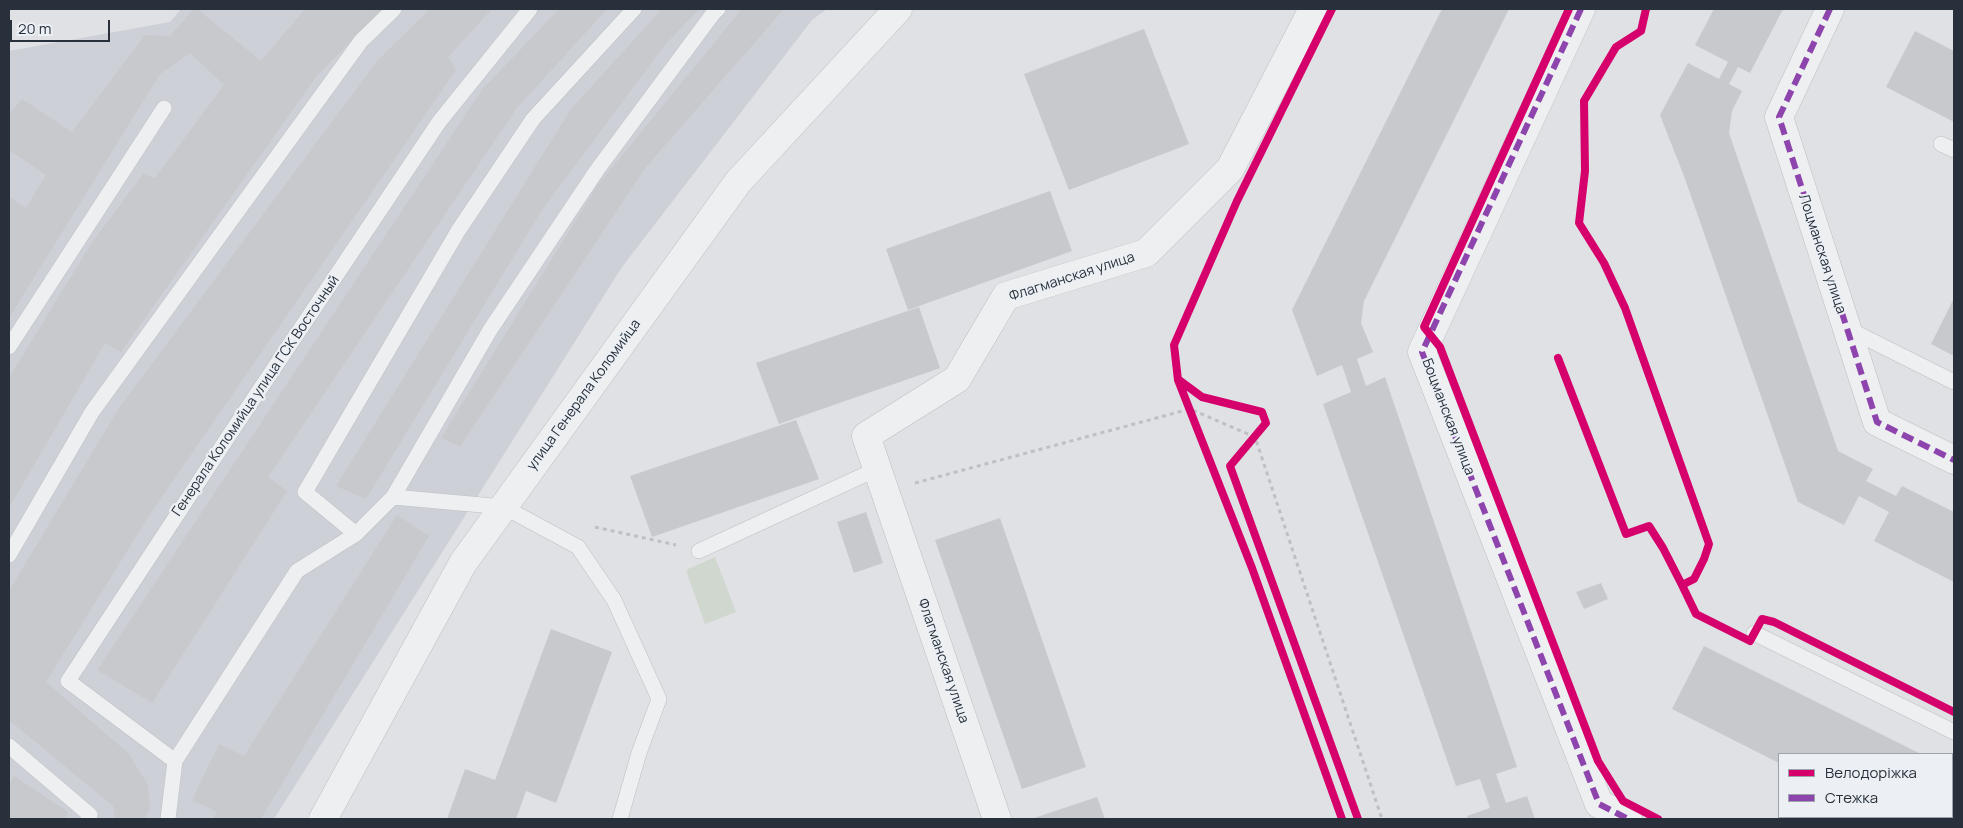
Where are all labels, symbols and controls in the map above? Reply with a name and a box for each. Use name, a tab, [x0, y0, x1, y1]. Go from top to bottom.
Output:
scale bar	[12, 10, 112, 42]
text: 20 m	[18, 18, 51, 39]
street label: Лоцманская улица	[1795, 192, 1849, 316]
street label: Флагманская улица	[1007, 249, 1137, 305]
street label: Генерала Коломийца улица ГСК Восточный	[169, 272, 343, 520]
street label: улица Генерала Коломийца	[524, 316, 644, 474]
street label: Боцманская улица	[1418, 356, 1478, 478]
street label: Флагманская улица	[914, 597, 972, 725]
legend	[1778, 753, 1953, 818]
text: Велодоріжка	[1825, 762, 1917, 783]
text: Стежка	[1825, 787, 1878, 808]

